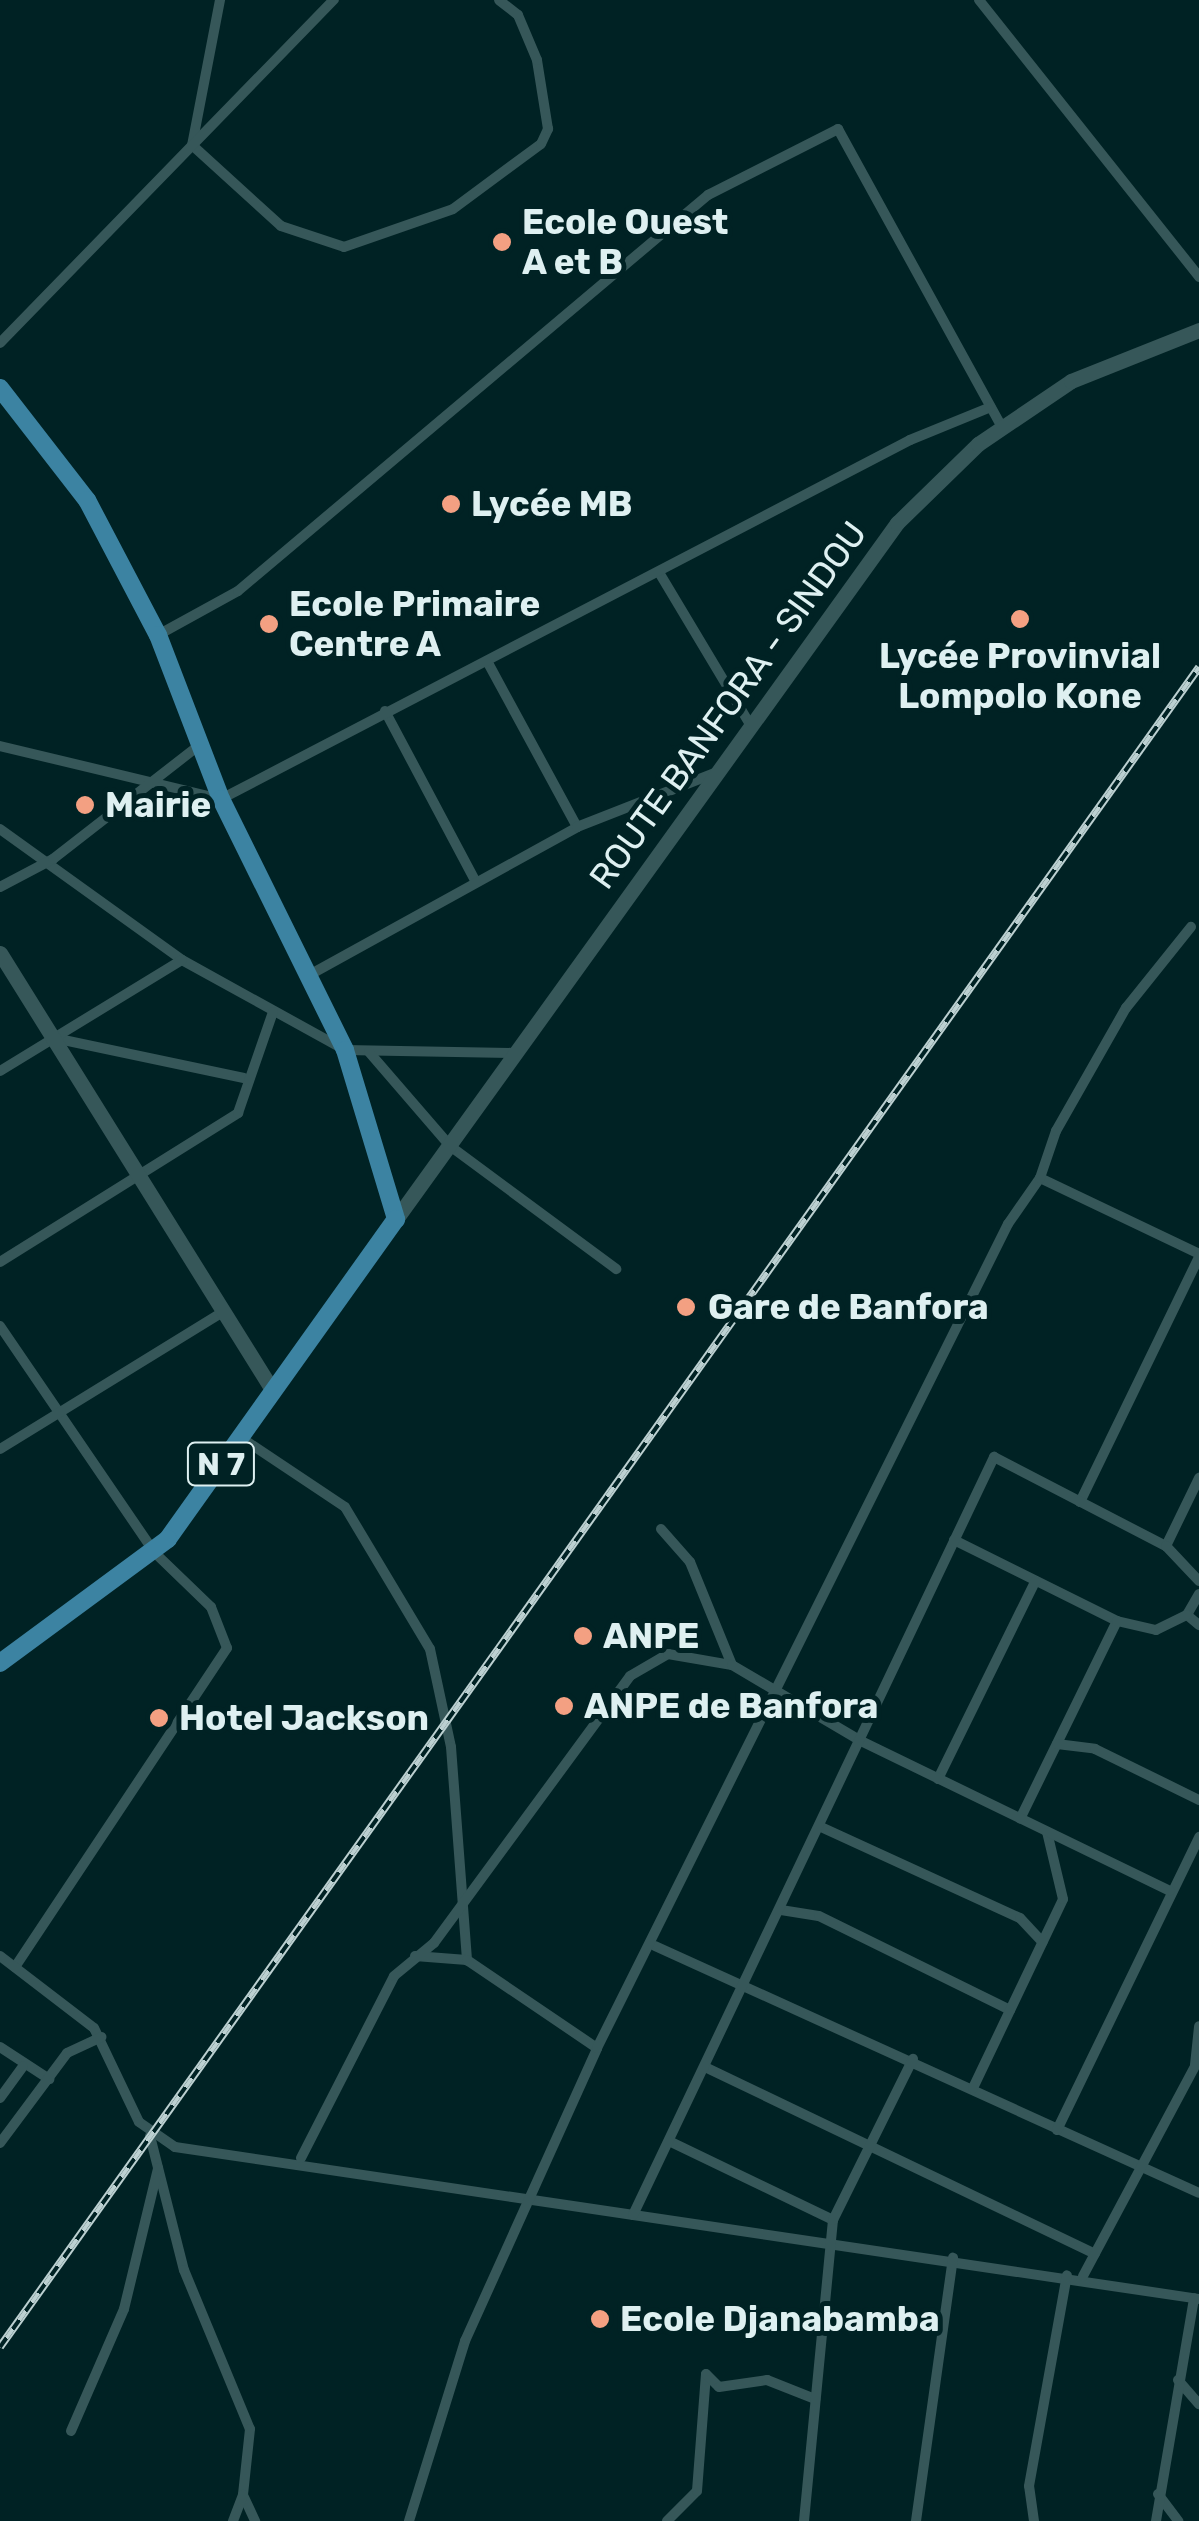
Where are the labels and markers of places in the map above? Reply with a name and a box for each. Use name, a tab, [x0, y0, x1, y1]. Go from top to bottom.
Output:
place label: Ecole Ouest A et B	[522, 201, 728, 283]
marker: Ecole Ouest A et B	[491, 231, 513, 253]
place label: Lycée MB	[471, 483, 632, 525]
marker: Lycée MB	[440, 493, 462, 515]
place label: Ecole Primaire Centre A	[289, 583, 540, 665]
marker: Lycée Provinvial Lompolo Kone	[1009, 608, 1031, 630]
marker: Ecole Primaire Centre A	[258, 613, 280, 635]
place label: Lycée Provinvial Lompolo Kone	[879, 635, 1161, 717]
place label: Mairie	[105, 784, 211, 826]
marker: Mairie	[74, 794, 96, 816]
place label: Gare de Banfora	[708, 1286, 989, 1328]
marker: Gare de Banfora	[673, 1294, 699, 1320]
place label: ANPE	[603, 1615, 699, 1657]
marker: ANPE	[572, 1625, 594, 1647]
place label: ANPE de Banfora	[584, 1685, 879, 1727]
marker: ANPE de Banfora	[553, 1695, 575, 1717]
place label: Hotel Jackson	[179, 1697, 429, 1739]
marker: Hotel Jackson	[148, 1707, 170, 1729]
place label: Ecole Djanabamba	[620, 2298, 940, 2340]
marker: Ecole Djanabamba	[589, 2308, 611, 2330]

